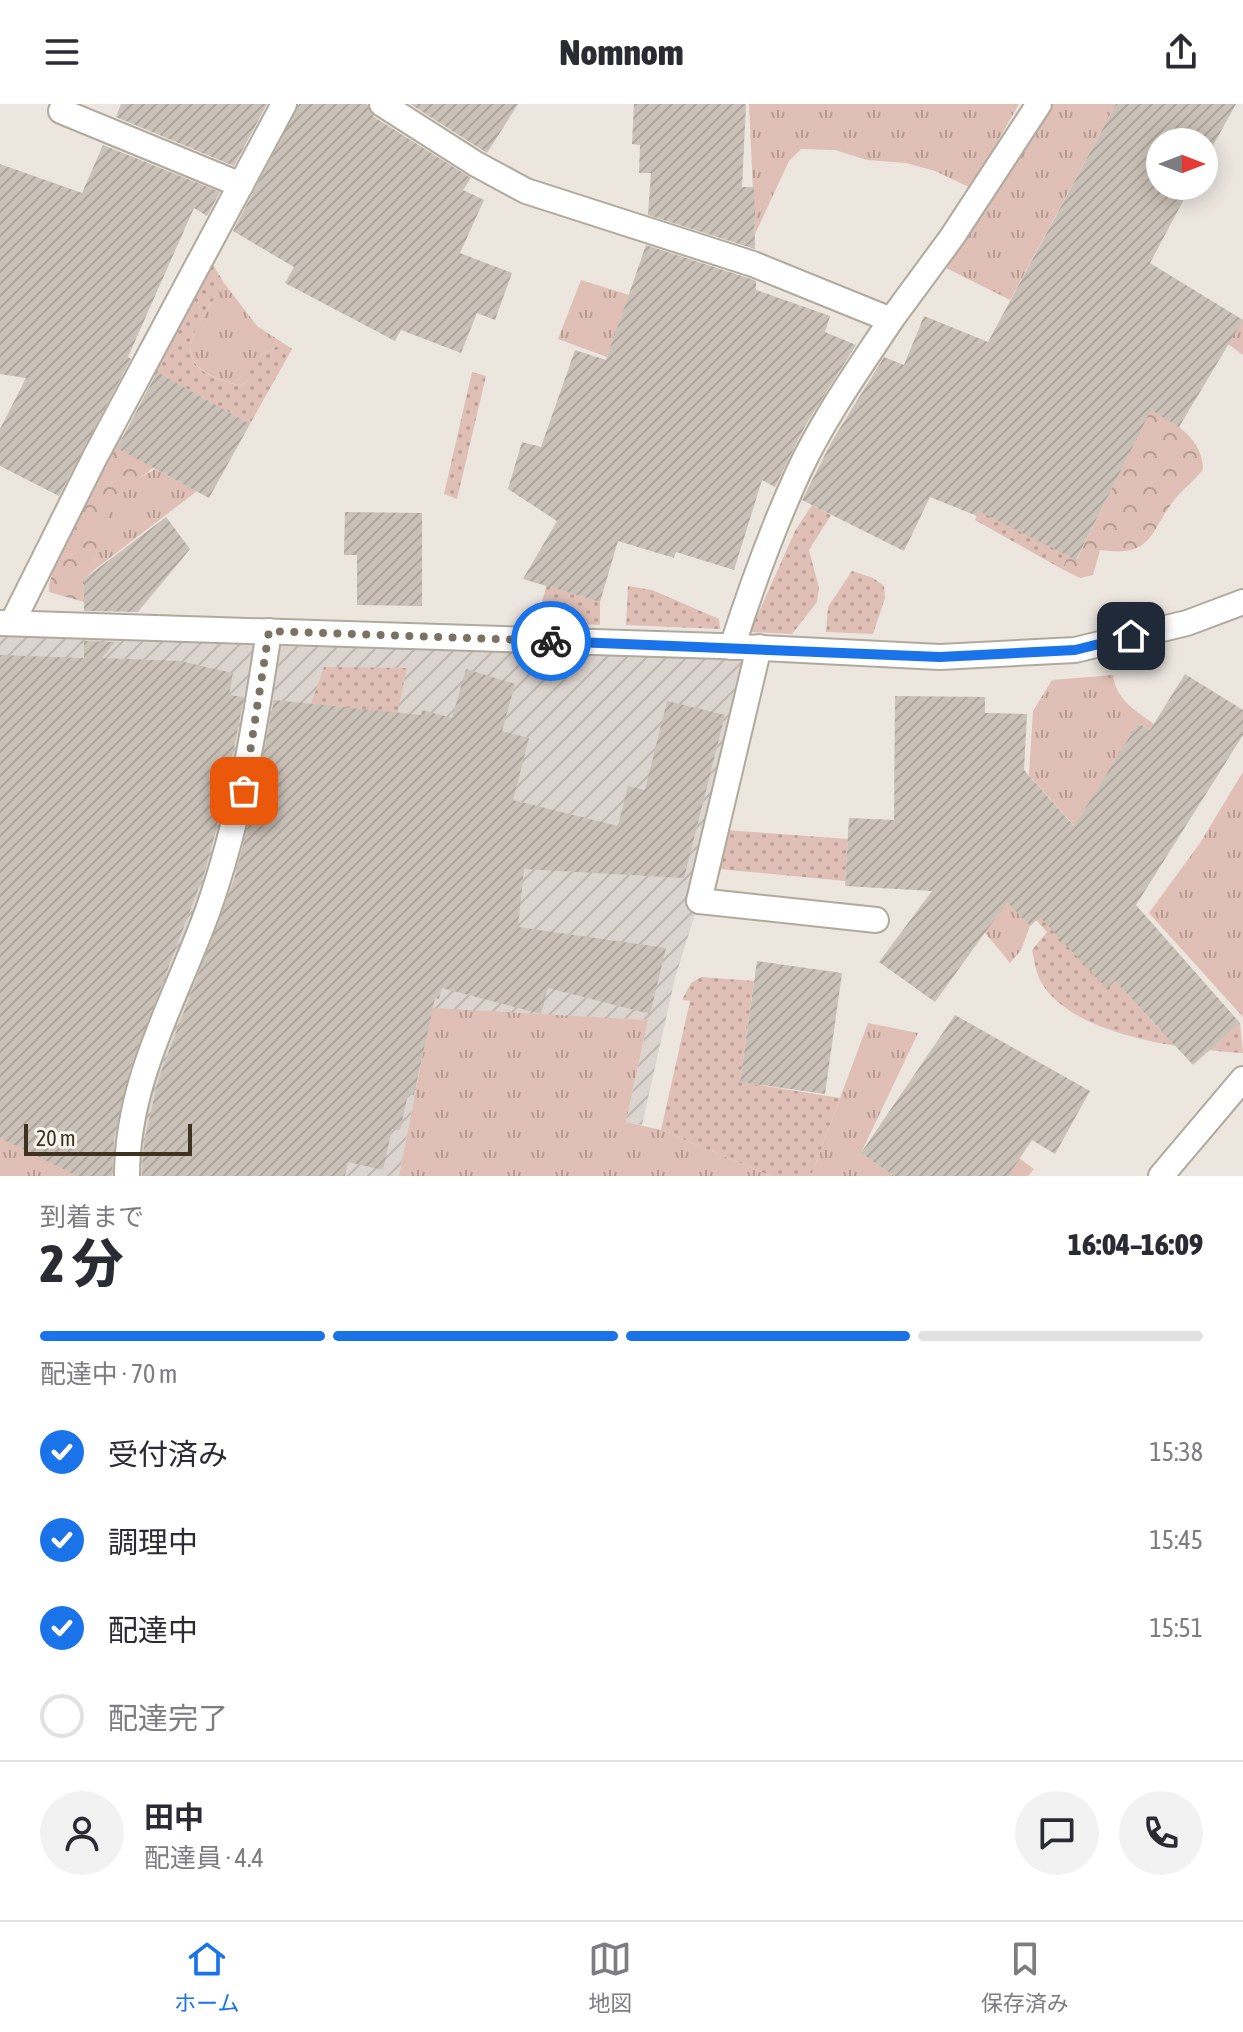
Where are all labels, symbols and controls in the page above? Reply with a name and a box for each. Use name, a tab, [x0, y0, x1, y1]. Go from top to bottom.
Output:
icon: menu	[40, 30, 84, 74]
icon: share	[1159, 30, 1203, 74]
text: Nomnom	[559, 31, 684, 73]
north arrow	[1146, 128, 1218, 200]
map controls	[1146, 128, 1218, 200]
courier	[511, 601, 591, 681]
pin	[1097, 602, 1165, 670]
icon: home	[1109, 614, 1153, 658]
icon: bike	[529, 619, 573, 663]
pin	[210, 757, 278, 825]
icon: bag	[222, 769, 266, 813]
scale bar	[24, 1120, 192, 1156]
text: 20 m	[36, 1125, 76, 1151]
text: 到着まで	[40, 1202, 144, 1232]
text: 16:04–16:09	[1068, 1227, 1203, 1261]
text: 2 分	[40, 1233, 124, 1293]
text: 配達中 · 70 m	[40, 1359, 177, 1389]
icon: check	[40, 1430, 84, 1474]
text: 受付済み	[108, 1437, 228, 1471]
text: 15:38	[1149, 1437, 1203, 1467]
icon: check	[40, 1518, 84, 1562]
text: 調理中	[108, 1525, 198, 1559]
text: 15:45	[1149, 1525, 1203, 1555]
icon: check	[40, 1606, 84, 1650]
text: 配達中	[108, 1613, 198, 1647]
text: 15:51	[1149, 1613, 1203, 1643]
text: 配達完了	[108, 1701, 228, 1735]
button: person	[40, 1791, 124, 1875]
button: chat	[1015, 1791, 1099, 1875]
button: phone	[1119, 1791, 1203, 1875]
text: 田中	[144, 1800, 204, 1834]
text: 配達員 · 4.4	[144, 1843, 264, 1873]
tab: ホーム	[174, 1937, 240, 2017]
tab: 地図	[588, 1937, 632, 2017]
tab: 保存済み	[981, 1937, 1069, 2017]

